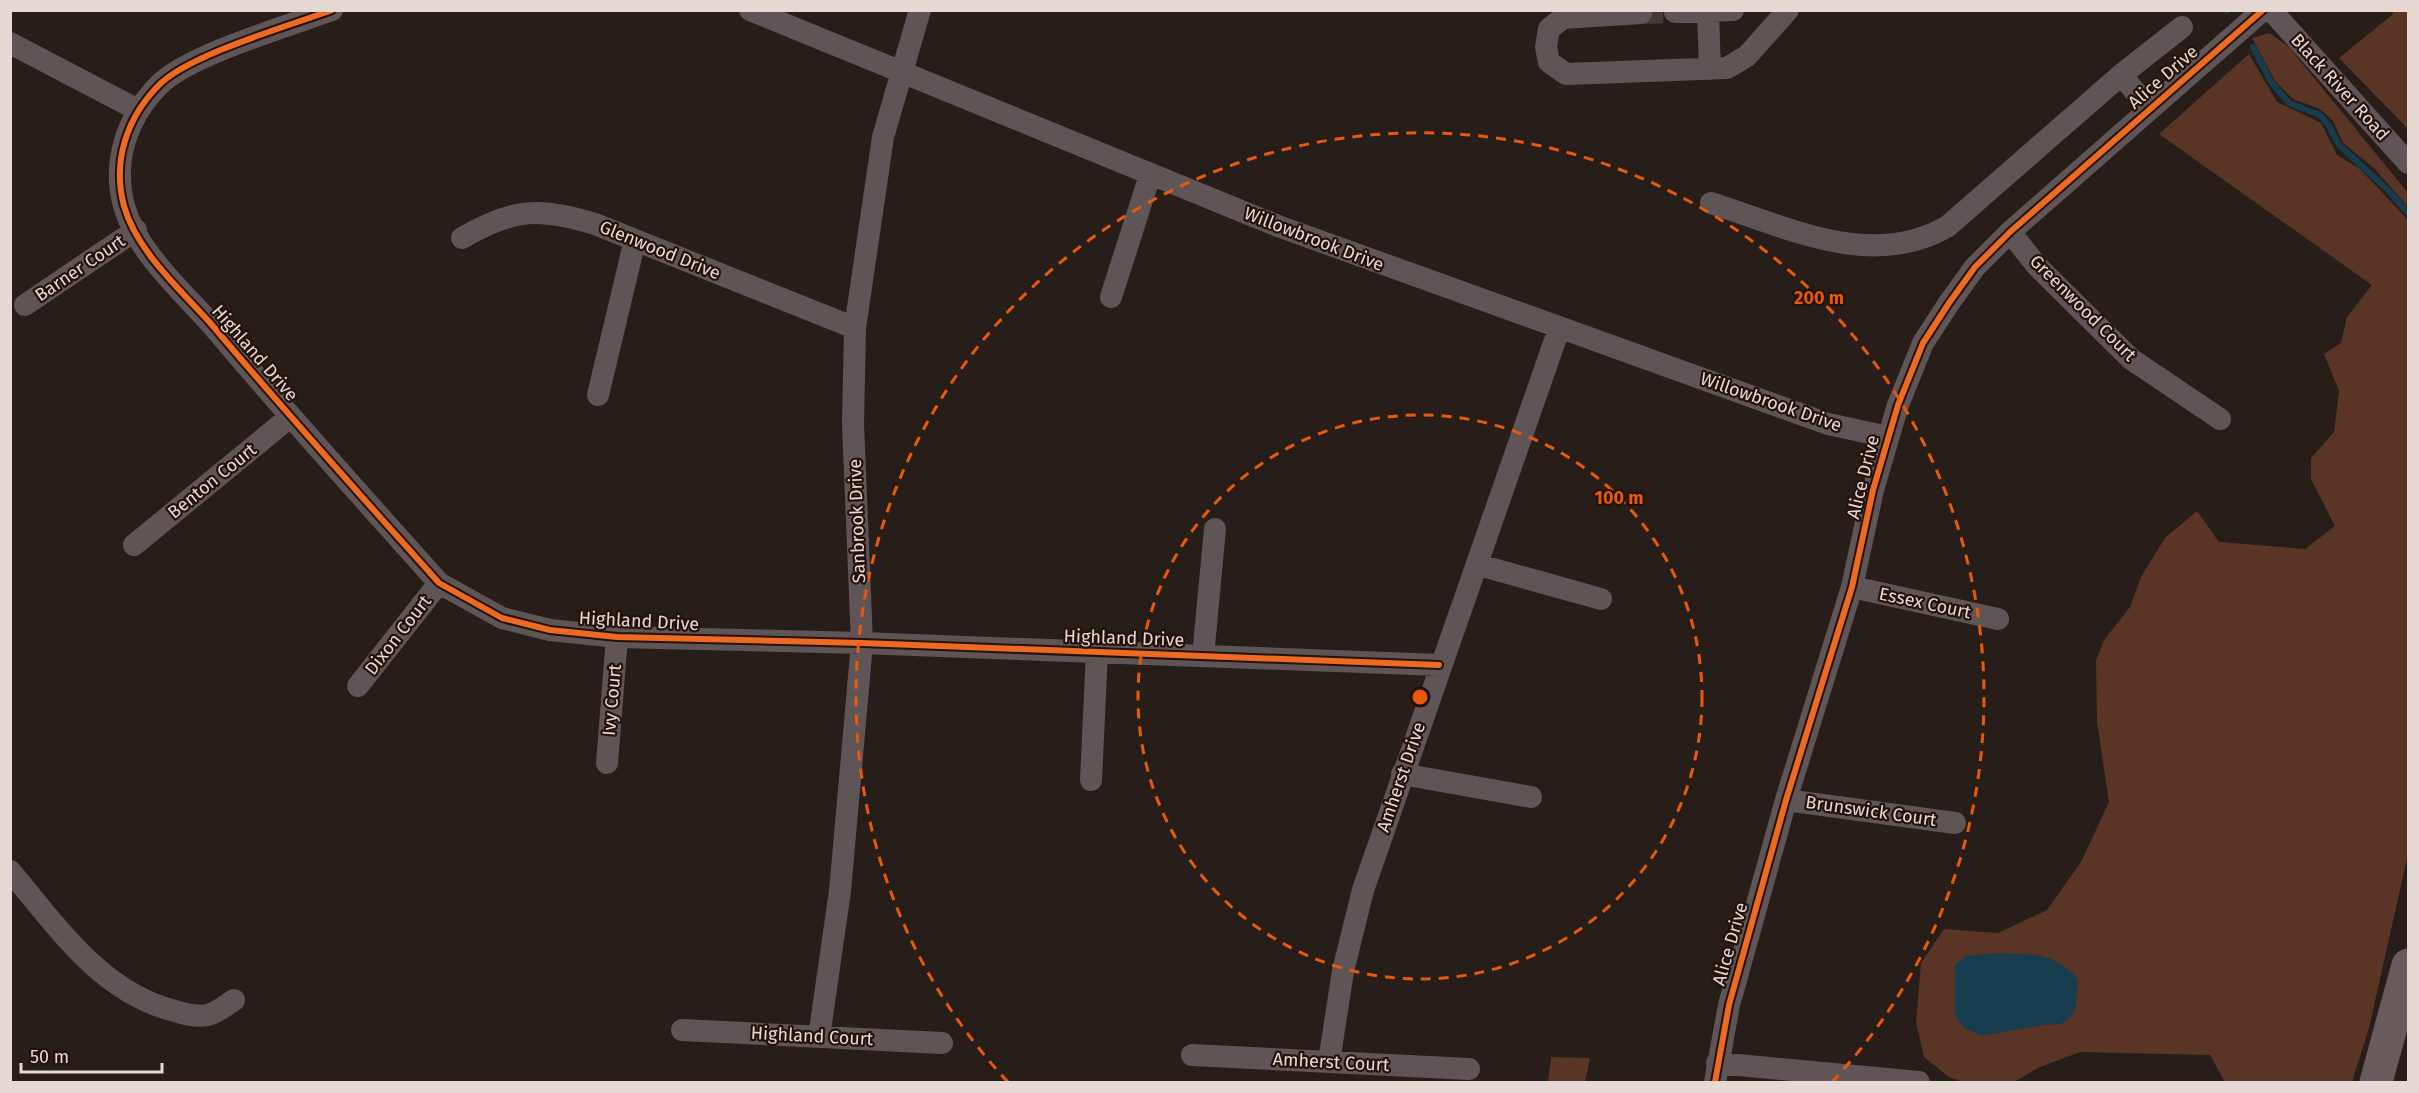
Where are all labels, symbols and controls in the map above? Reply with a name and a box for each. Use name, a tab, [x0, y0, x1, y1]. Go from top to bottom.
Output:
street label: Black River Road	[2286, 29, 2394, 145]
street label: Alice Drive	[2123, 41, 2203, 113]
street label: Willowbrook Drive	[1241, 202, 1387, 276]
street label: Glenwood Drive	[596, 216, 724, 284]
street label: Barner Court	[31, 230, 130, 306]
street label: Greenwood Court	[2025, 250, 2141, 366]
text: 200 m	[1794, 287, 1844, 309]
street label: Highland Drive	[207, 300, 303, 406]
street label: Willowbrook Drive	[1697, 367, 1845, 437]
street label: Alice Drive	[1842, 433, 1884, 521]
street label: Benton Court	[163, 438, 261, 523]
street label: Sanbrook Drive	[844, 458, 870, 584]
text: 100 m	[1595, 487, 1643, 509]
street label: Essex Court	[1877, 583, 1973, 624]
street label: Dixon Court	[360, 590, 436, 679]
street label: Highland Drive	[578, 607, 700, 635]
street label: Highland Drive	[1063, 625, 1185, 651]
street label: Ivy Court	[598, 663, 626, 737]
centre of rings	[1410, 687, 1430, 707]
street label: Amherst Drive	[1372, 719, 1430, 835]
street label: Brunswick Court	[1804, 791, 1938, 831]
street label: Alice Drive	[1708, 900, 1752, 988]
street label: Highland Court	[750, 1022, 874, 1050]
scale bar	[21, 1036, 162, 1074]
text: 50 m	[30, 1046, 69, 1068]
street label: Amherst Court	[1272, 1048, 1390, 1076]

